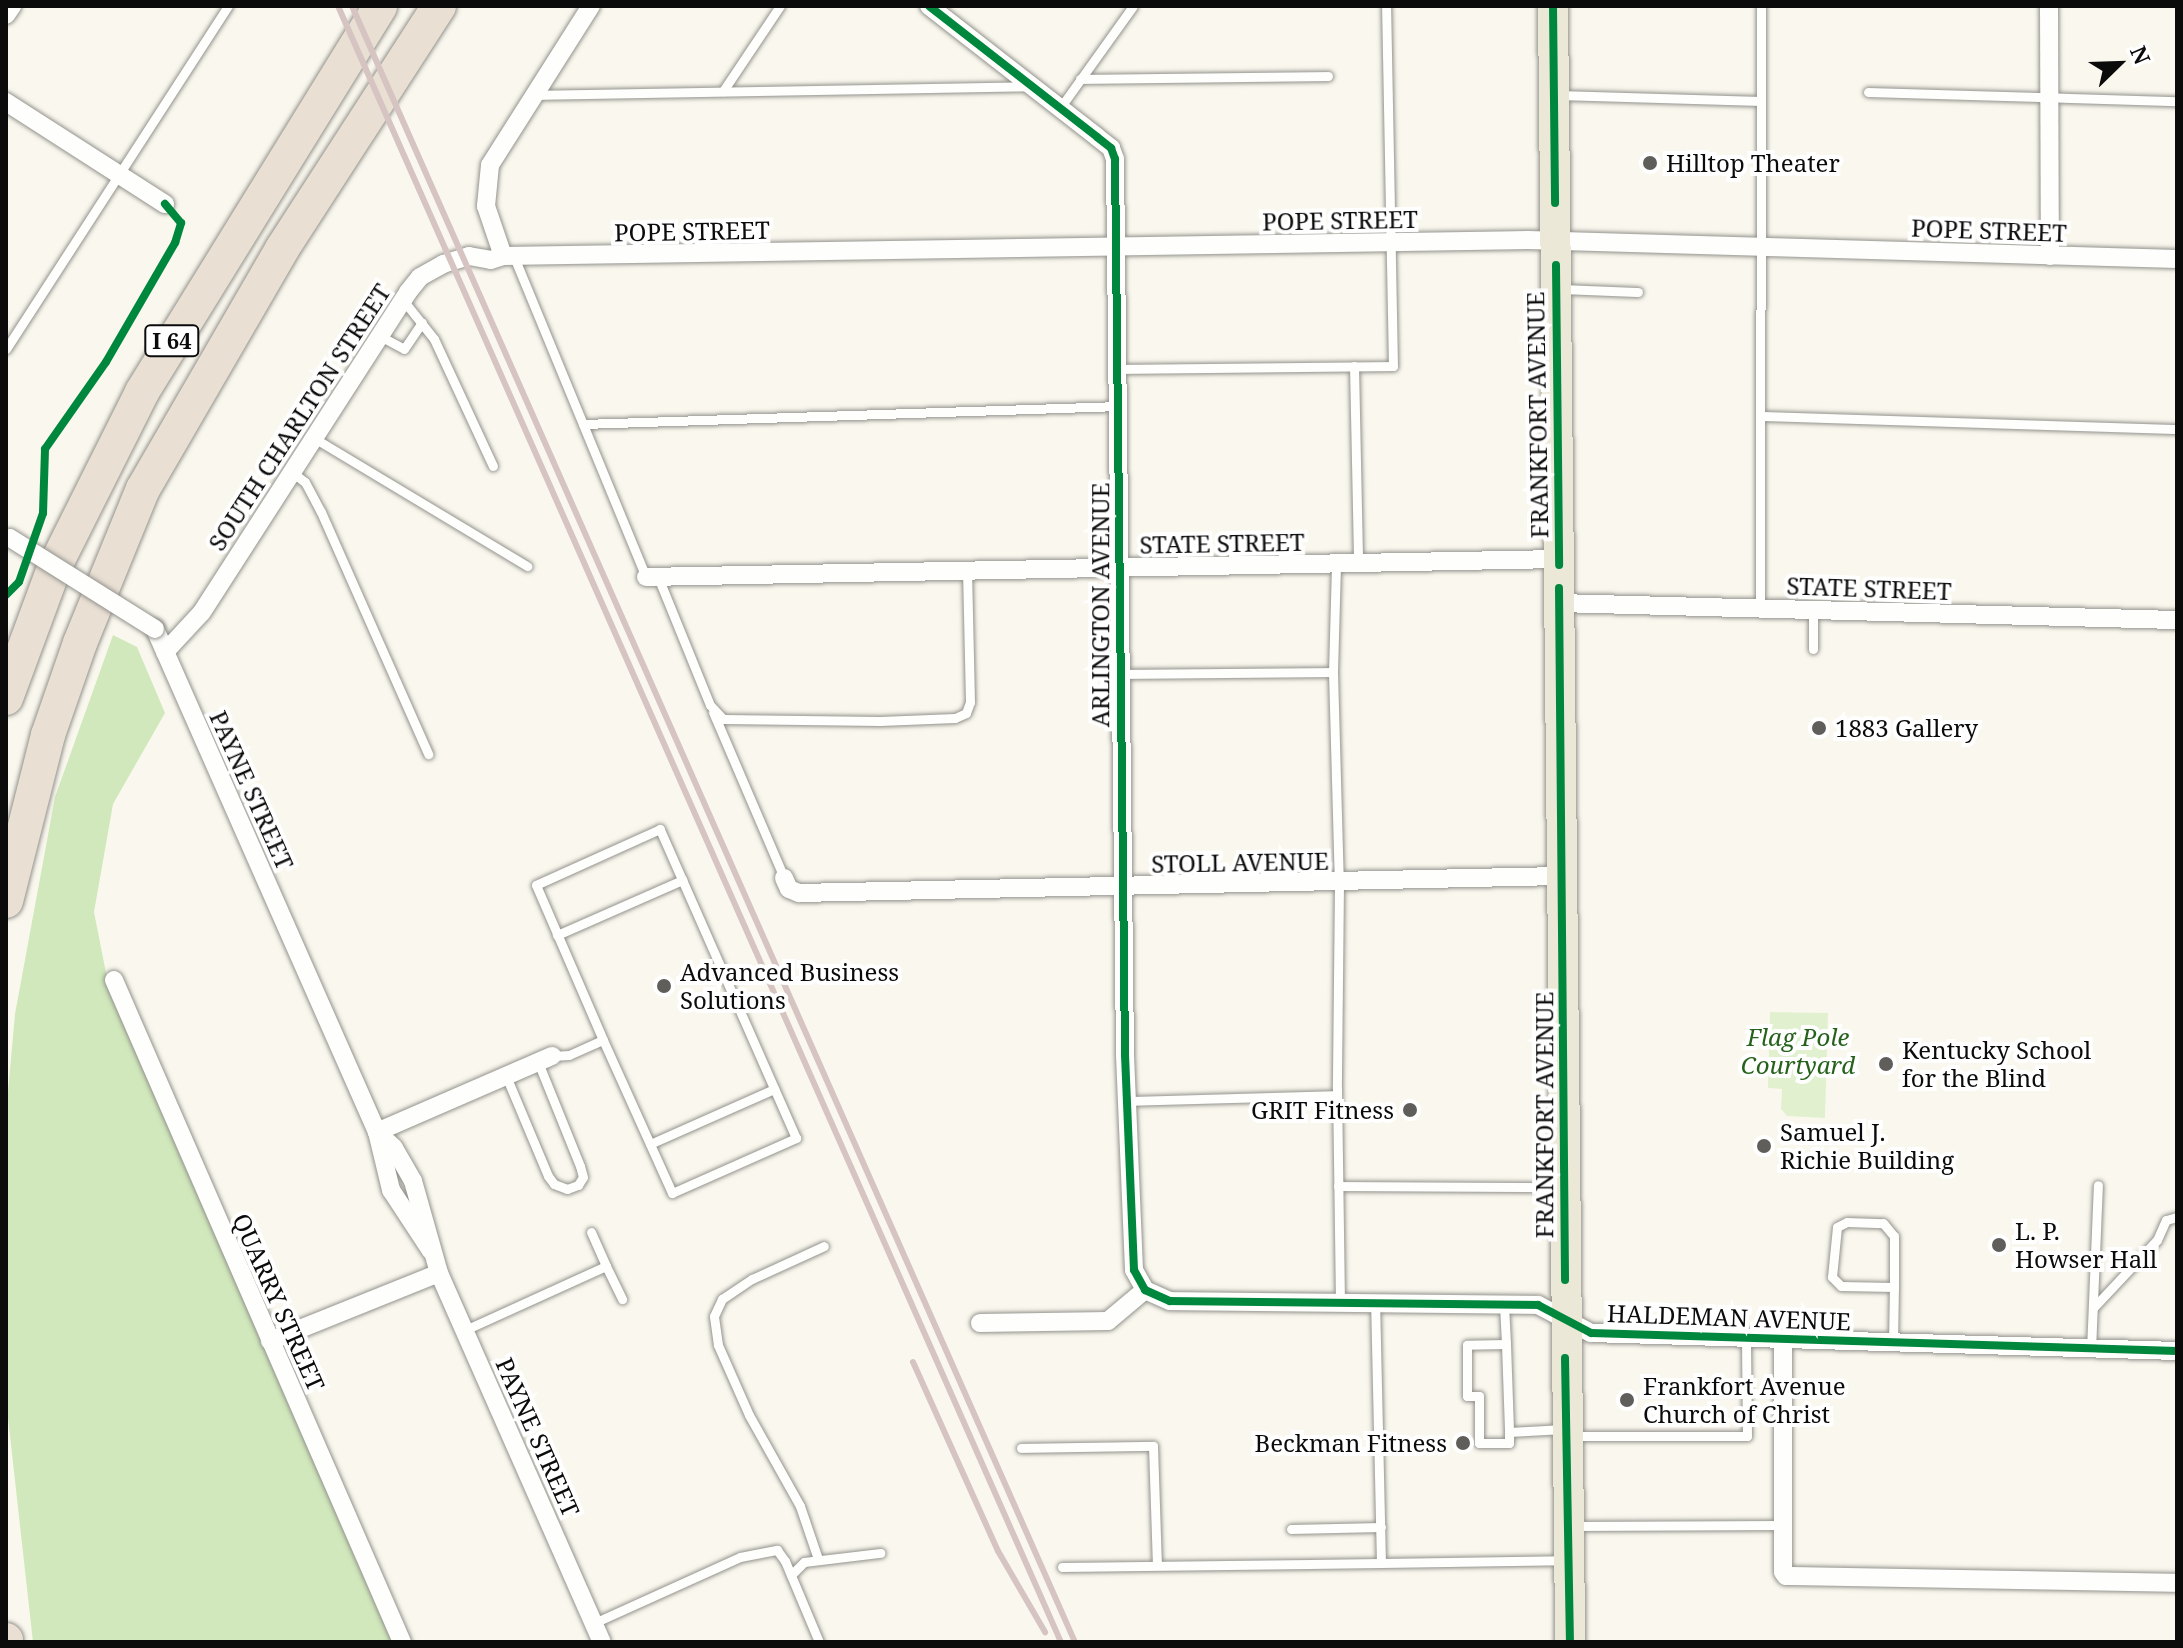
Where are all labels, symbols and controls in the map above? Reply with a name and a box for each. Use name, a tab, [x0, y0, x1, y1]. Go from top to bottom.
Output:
north arrow	[2079, 24, 2159, 104]
text: N	[2124, 41, 2158, 68]
place label: Hilltop Theater	[1666, 149, 1840, 177]
marker: Hilltop Theater	[1641, 154, 1659, 172]
street label: POPE STREET	[1262, 204, 1418, 236]
street label: POPE STREET	[1911, 213, 2067, 247]
street label: POPE STREET	[614, 215, 770, 247]
street label: SOUTH CHARLTON STREET	[202, 278, 396, 556]
street label: FRANKFORT AVENUE	[1520, 291, 1554, 539]
road number: I 64	[144, 323, 200, 359]
street label: ARLINGTON AVENUE	[1086, 483, 1114, 727]
street label: STATE STREET	[1139, 527, 1305, 559]
street label: STATE STREET	[1786, 571, 1952, 605]
street label: PAYNE STREET	[204, 706, 300, 874]
place label: 1883 Gallery	[1835, 714, 1978, 742]
marker: 1883 Gallery	[1810, 719, 1828, 737]
street label: STOLL AVENUE	[1151, 846, 1329, 878]
place label: Advanced Business Solutions	[680, 958, 899, 1014]
marker: Advanced Business Solutions	[655, 977, 673, 995]
street label: FRANKFORT AVENUE	[1530, 992, 1558, 1238]
park label: Flag Pole Courtyard	[1741, 1023, 1855, 1079]
place label: Kentucky School for the Blind	[1902, 1036, 2091, 1092]
marker: Kentucky School for the Blind	[1877, 1055, 1895, 1073]
place label: GRIT Fitness	[1251, 1096, 1394, 1124]
marker: GRIT Fitness	[1401, 1101, 1419, 1119]
place label: Samuel J. Richie Building	[1780, 1118, 1954, 1174]
marker: Samuel J. Richie Building	[1755, 1137, 1773, 1155]
street label: QUARRY STREET	[227, 1209, 331, 1395]
place label: L. P. Howser Hall	[2015, 1217, 2157, 1273]
marker: L. P. Howser Hall	[1990, 1236, 2008, 1254]
street label: HALDEMAN AVENUE	[1607, 1298, 1851, 1336]
street label: PAYNE STREET	[490, 1353, 586, 1521]
place label: Frankfort Avenue Church of Christ	[1643, 1372, 1845, 1428]
marker: Frankfort Avenue Church of Christ	[1618, 1391, 1636, 1409]
place label: Beckman Fitness	[1254, 1429, 1447, 1457]
marker: Beckman Fitness	[1454, 1434, 1472, 1452]

